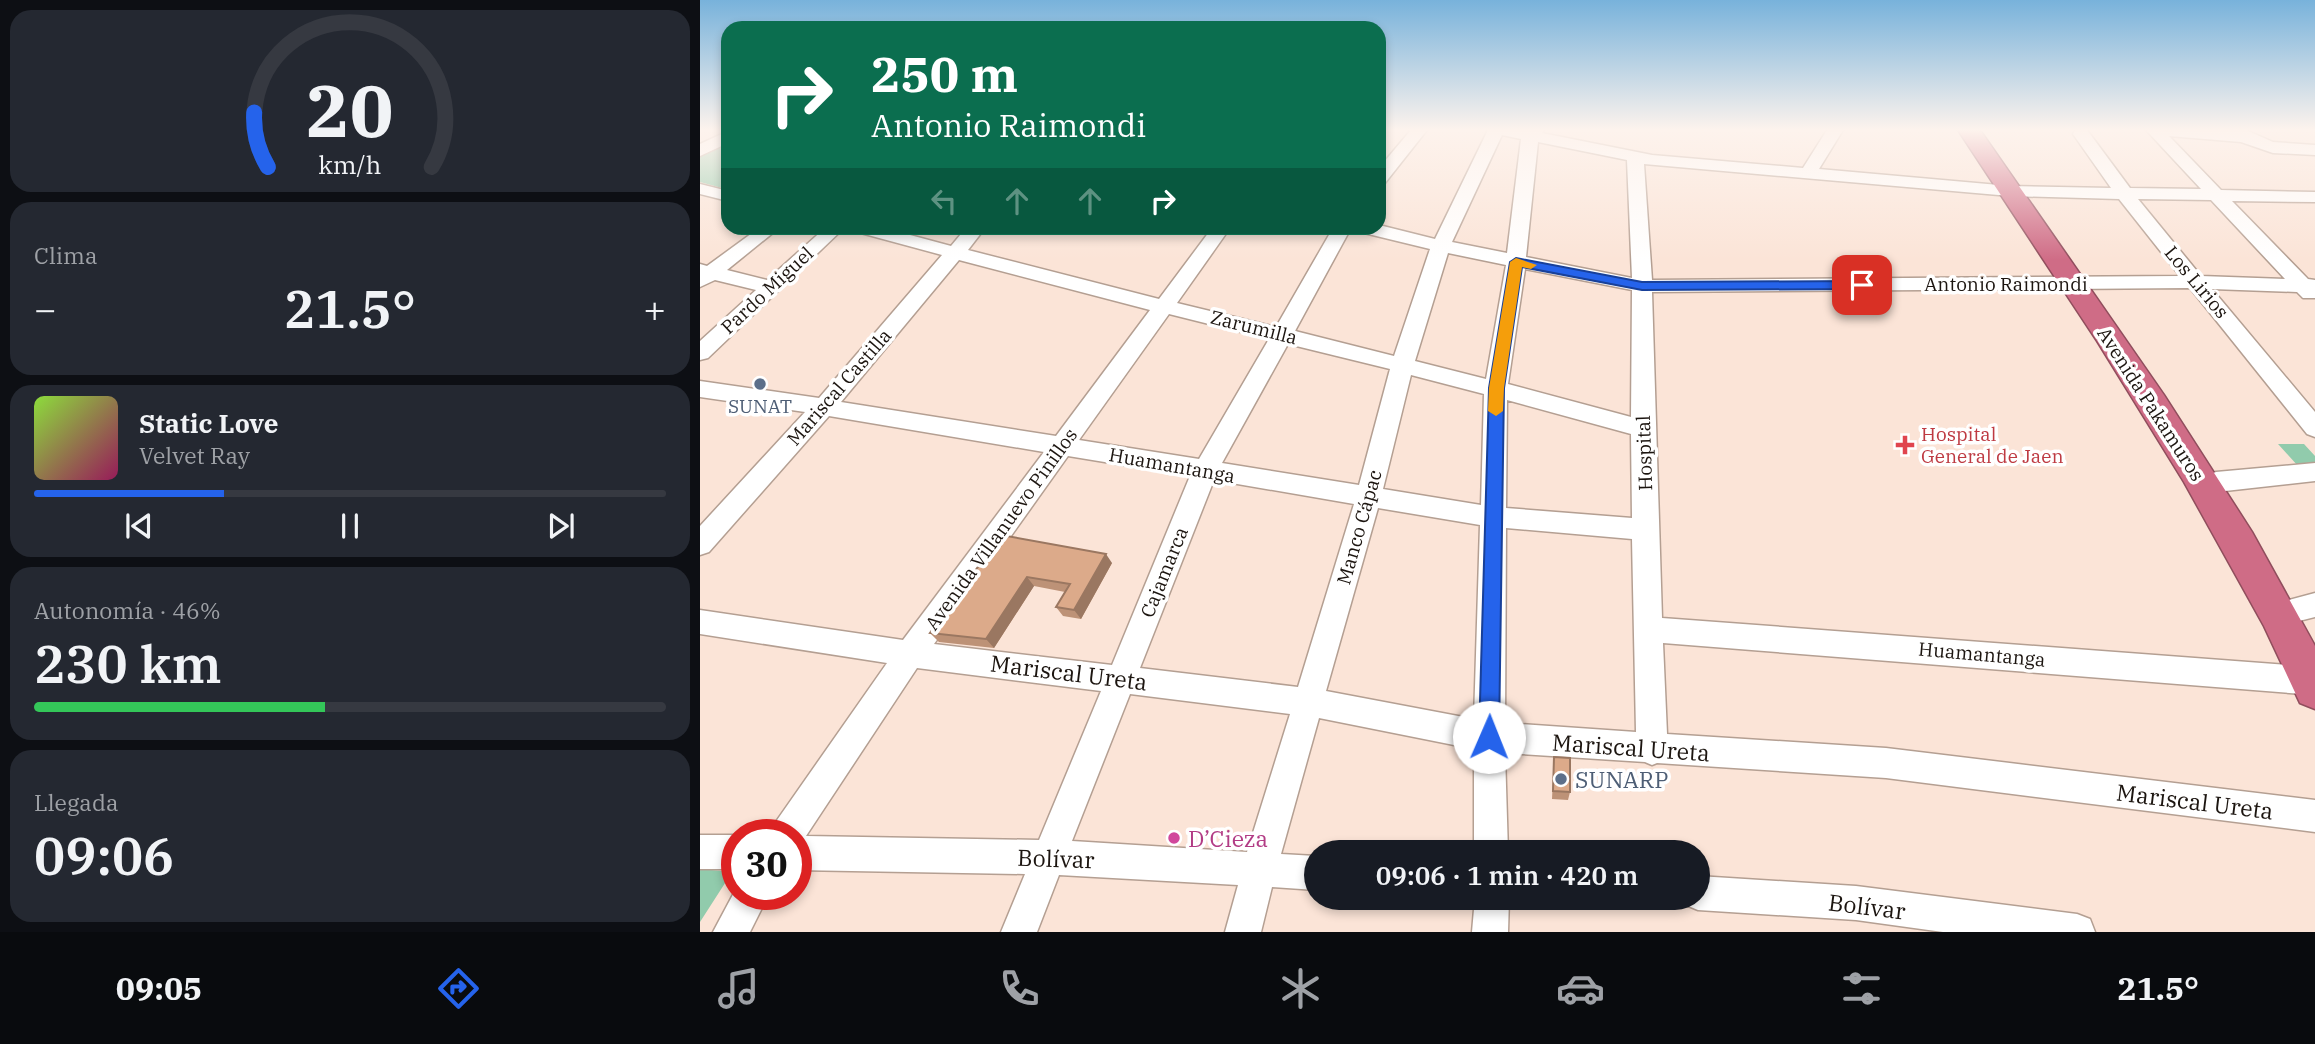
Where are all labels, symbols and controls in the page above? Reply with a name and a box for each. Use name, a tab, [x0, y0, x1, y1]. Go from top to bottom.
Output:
text: 250 m	[871, 42, 1018, 105]
icon: right	[756, 49, 847, 140]
text: 20	[306, 62, 394, 157]
text: Antonio Raimondi	[871, 104, 1146, 146]
text: km/h	[318, 148, 382, 181]
icon: left	[925, 182, 963, 220]
icon: ahead	[998, 182, 1036, 220]
icon: ahead	[1071, 182, 1109, 220]
icon: right	[1144, 182, 1182, 220]
text: Clima	[34, 240, 98, 270]
street label: Pardo Miguel	[716, 241, 818, 339]
street label: Los Lirios	[2160, 241, 2234, 323]
pin	[1832, 255, 1892, 315]
icon: arrive	[1843, 266, 1881, 304]
street label: Antonio Raimondi	[1924, 272, 2088, 296]
text: 21.5°	[284, 275, 416, 342]
text: −	[34, 284, 57, 333]
text: +	[643, 284, 666, 333]
street label: Zarumilla	[1208, 305, 1300, 349]
street label: Avenida Pakamuros	[2092, 322, 2210, 486]
street label: Mariscal Castilla	[782, 324, 896, 450]
marker: SUNAT	[752, 376, 768, 392]
place label: SUNAT	[728, 394, 792, 418]
text: Static Love	[139, 406, 278, 440]
street label: Hospital	[1631, 415, 1657, 491]
place label: Hospital General de Jaen	[1921, 422, 2064, 468]
street label: Avenida Villanuevo Pinillos	[920, 423, 1082, 635]
marker: Hospital General de Jaen	[1895, 435, 1915, 455]
text: Velvet Ray	[139, 440, 250, 470]
street label: Huamantanga	[1107, 442, 1237, 488]
street label: Manco Cápac	[1331, 467, 1387, 587]
icon: previous	[120, 507, 158, 545]
icon: pause	[331, 507, 369, 545]
icon: next	[542, 507, 580, 545]
street label: Cajamarca	[1135, 523, 1193, 621]
text: Autonomía · 46%	[34, 595, 221, 625]
text: 230 km	[34, 630, 222, 697]
street label: Huamantanga	[1917, 636, 2047, 672]
street label: Mariscal Ureta	[989, 647, 1149, 697]
position arrow	[1452, 700, 1526, 774]
street label: Mariscal Ureta	[1551, 727, 1711, 767]
place label: SUNARP	[1575, 764, 1669, 794]
marker: SUNARP	[1553, 771, 1569, 787]
street label: Mariscal Ureta	[2115, 776, 2275, 826]
text: Llegada	[34, 787, 118, 817]
speed limit sign: 30	[721, 819, 812, 910]
text: 09:06	[34, 822, 174, 889]
place label: D’Cieza	[1188, 823, 1268, 853]
marker: D’Cieza	[1166, 830, 1182, 846]
street label: Bolívar	[1017, 842, 1095, 874]
text: 09:06 · 1 min · 420 m	[1376, 858, 1638, 892]
street label: Bolívar	[1827, 886, 1907, 926]
icon: directions	[434, 964, 483, 1013]
icon: music	[714, 964, 763, 1013]
icon: phone	[995, 964, 1044, 1013]
icon: climate	[1276, 964, 1325, 1013]
icon: car	[1556, 964, 1605, 1013]
icon: filters	[1837, 964, 1886, 1013]
text: 09:05	[116, 967, 202, 1009]
text: 21.5°	[2117, 967, 2199, 1009]

